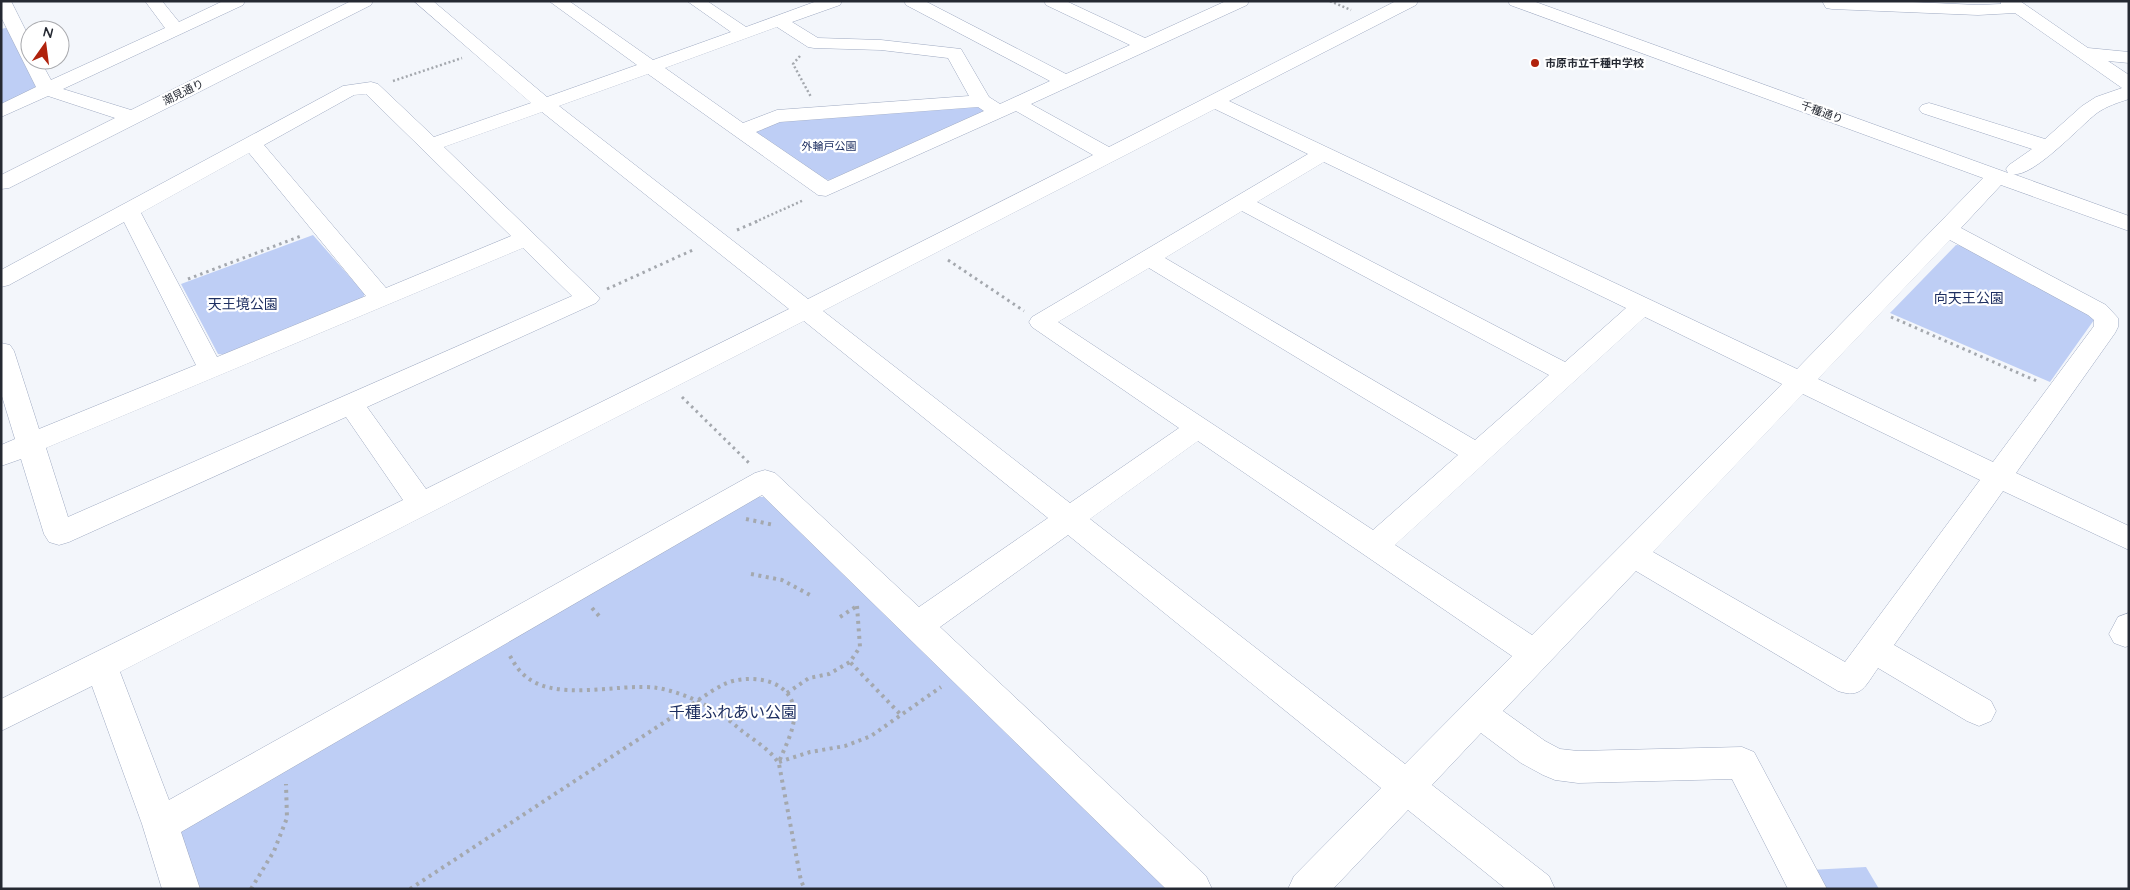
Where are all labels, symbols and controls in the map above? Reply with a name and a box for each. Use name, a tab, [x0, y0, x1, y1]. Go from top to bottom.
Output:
north arrow	[20, 20, 70, 70]
text: N	[41, 22, 55, 42]
place label: 市原市立千種中学校	[1545, 56, 1644, 70]
marker: 市原市立千種中学校	[1529, 57, 1541, 69]
street label: 潮見通り	[160, 76, 206, 108]
street label: 千種通り	[1799, 98, 1845, 126]
park label: 外輪戸公園	[802, 139, 857, 153]
park label: 向天王公園	[1934, 289, 2004, 307]
park label: 天王境公園	[208, 295, 278, 313]
park label: 千種ふれあい公園	[669, 702, 797, 722]

